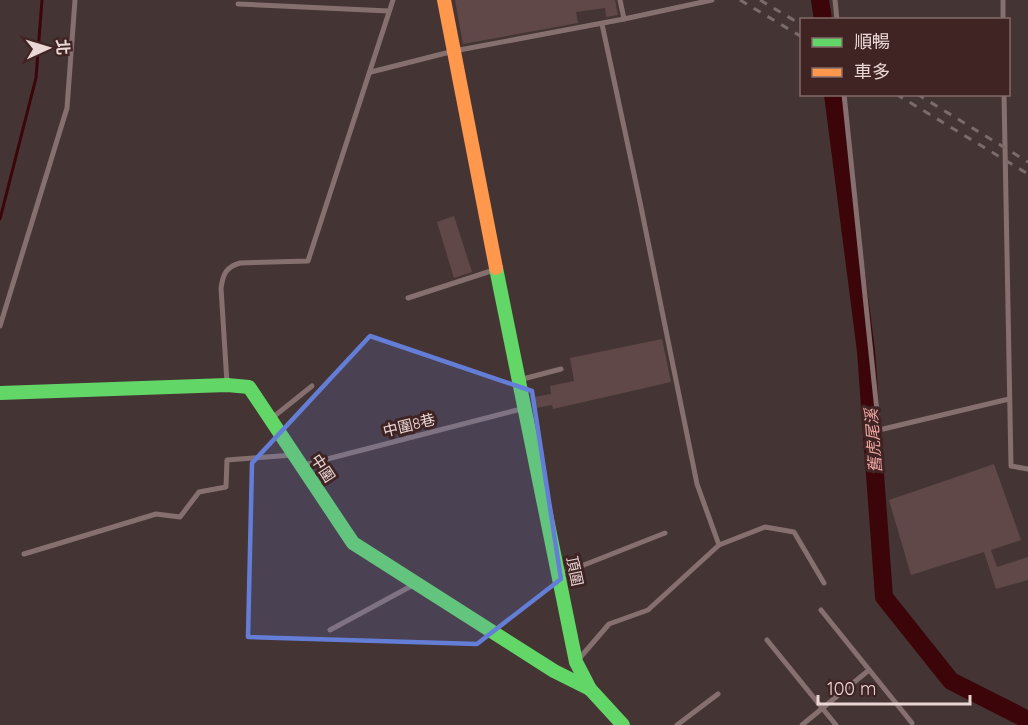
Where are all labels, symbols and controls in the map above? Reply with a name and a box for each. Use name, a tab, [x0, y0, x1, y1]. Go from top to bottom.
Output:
north arrow	[18, 18, 78, 78]
legend	[800, 18, 1010, 96]
text: 順暢	[854, 30, 890, 53]
text: 北	[52, 38, 73, 56]
text: 車多	[854, 60, 890, 83]
water label: 舊虎尾溪	[861, 406, 885, 474]
street label: 中圍8巷	[381, 409, 437, 441]
street label: 中圍	[307, 450, 339, 486]
street label: 頂圍	[563, 554, 587, 588]
scale bar	[818, 668, 970, 706]
text: 100 m	[827, 677, 876, 700]

